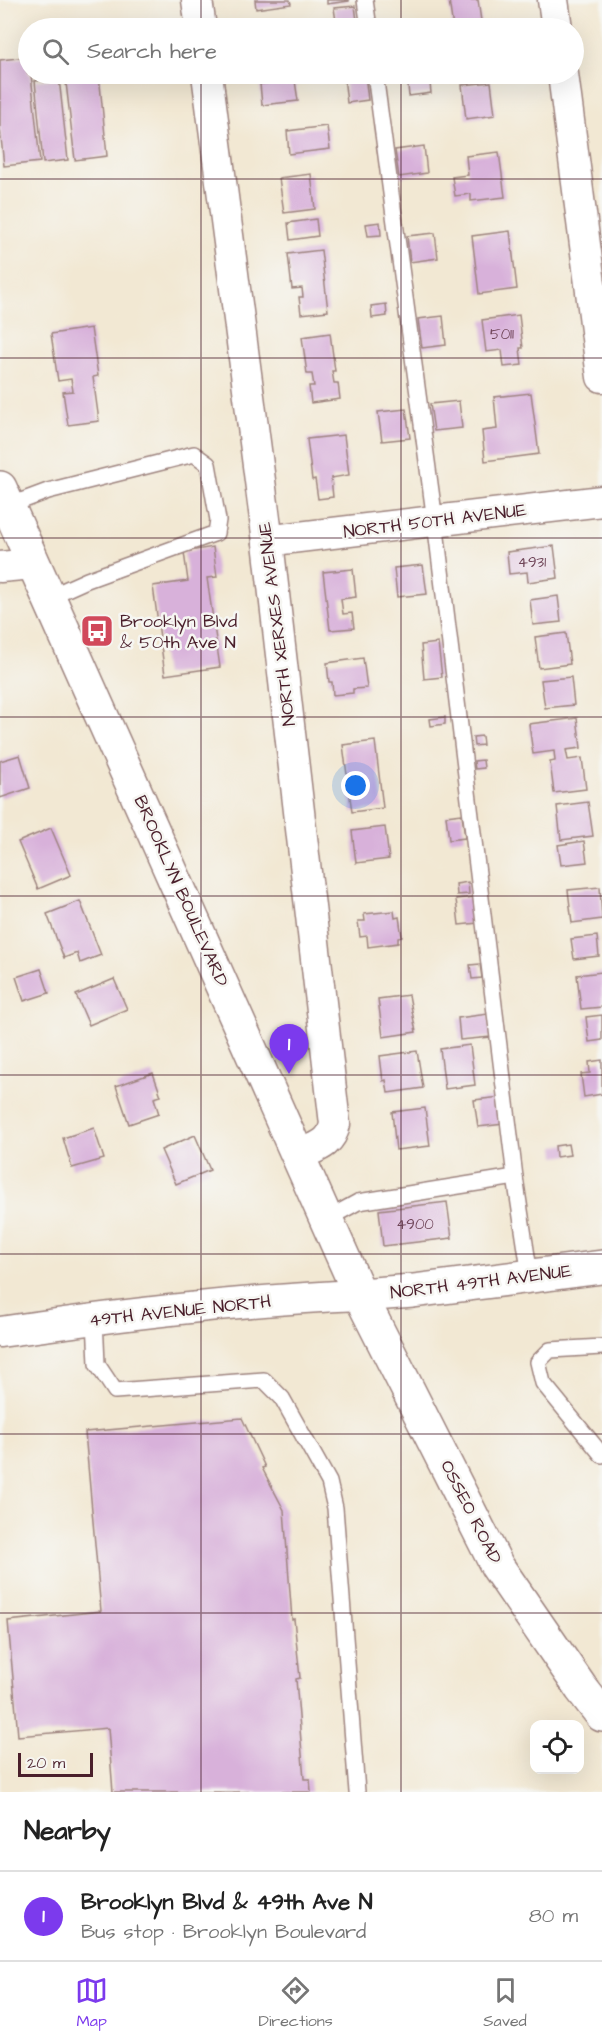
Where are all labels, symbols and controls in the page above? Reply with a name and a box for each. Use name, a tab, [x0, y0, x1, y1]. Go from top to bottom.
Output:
search box	[18, 18, 584, 84]
icon: search	[39, 35, 72, 68]
text: Search here	[87, 36, 217, 67]
house number: 5011	[490, 324, 514, 345]
street label: NORTH 50TH AVENUE	[342, 497, 528, 545]
street label: NORTH XERXES AVENUE	[252, 520, 302, 728]
house number: 4931	[518, 552, 546, 573]
place label: Brooklyn Blvd & 50th Ave N	[120, 609, 237, 655]
bus stop icon: Brooklyn Blvd & 50th Ave N	[79, 613, 115, 649]
your location	[341, 771, 370, 800]
street label: BROOKLYN BOULEVARD	[128, 792, 235, 991]
pin: 1	[270, 1024, 308, 1074]
house number: 4900	[396, 1214, 434, 1235]
street label: NORTH 49TH AVENUE	[389, 1258, 574, 1306]
street label: 49TH AVENUE NORTH	[88, 1289, 272, 1333]
street label: OSSEO ROAD	[434, 1456, 508, 1568]
map controls	[530, 1720, 584, 1774]
button: locate	[530, 1720, 584, 1774]
scale bar	[18, 1750, 93, 1778]
text: 20 m	[27, 1752, 65, 1774]
text: Nearby	[24, 1813, 111, 1849]
text: Brooklyn Blvd & 49th Ave N	[81, 1887, 373, 1918]
text: 1	[42, 1902, 45, 1930]
text: 80 m	[529, 1902, 578, 1930]
text: Bus stop · Brooklyn Boulevard	[81, 1918, 366, 1946]
tab: Map	[75, 1974, 108, 2032]
tab: Directions	[259, 1974, 333, 2032]
tab: Saved	[483, 1974, 527, 2032]

